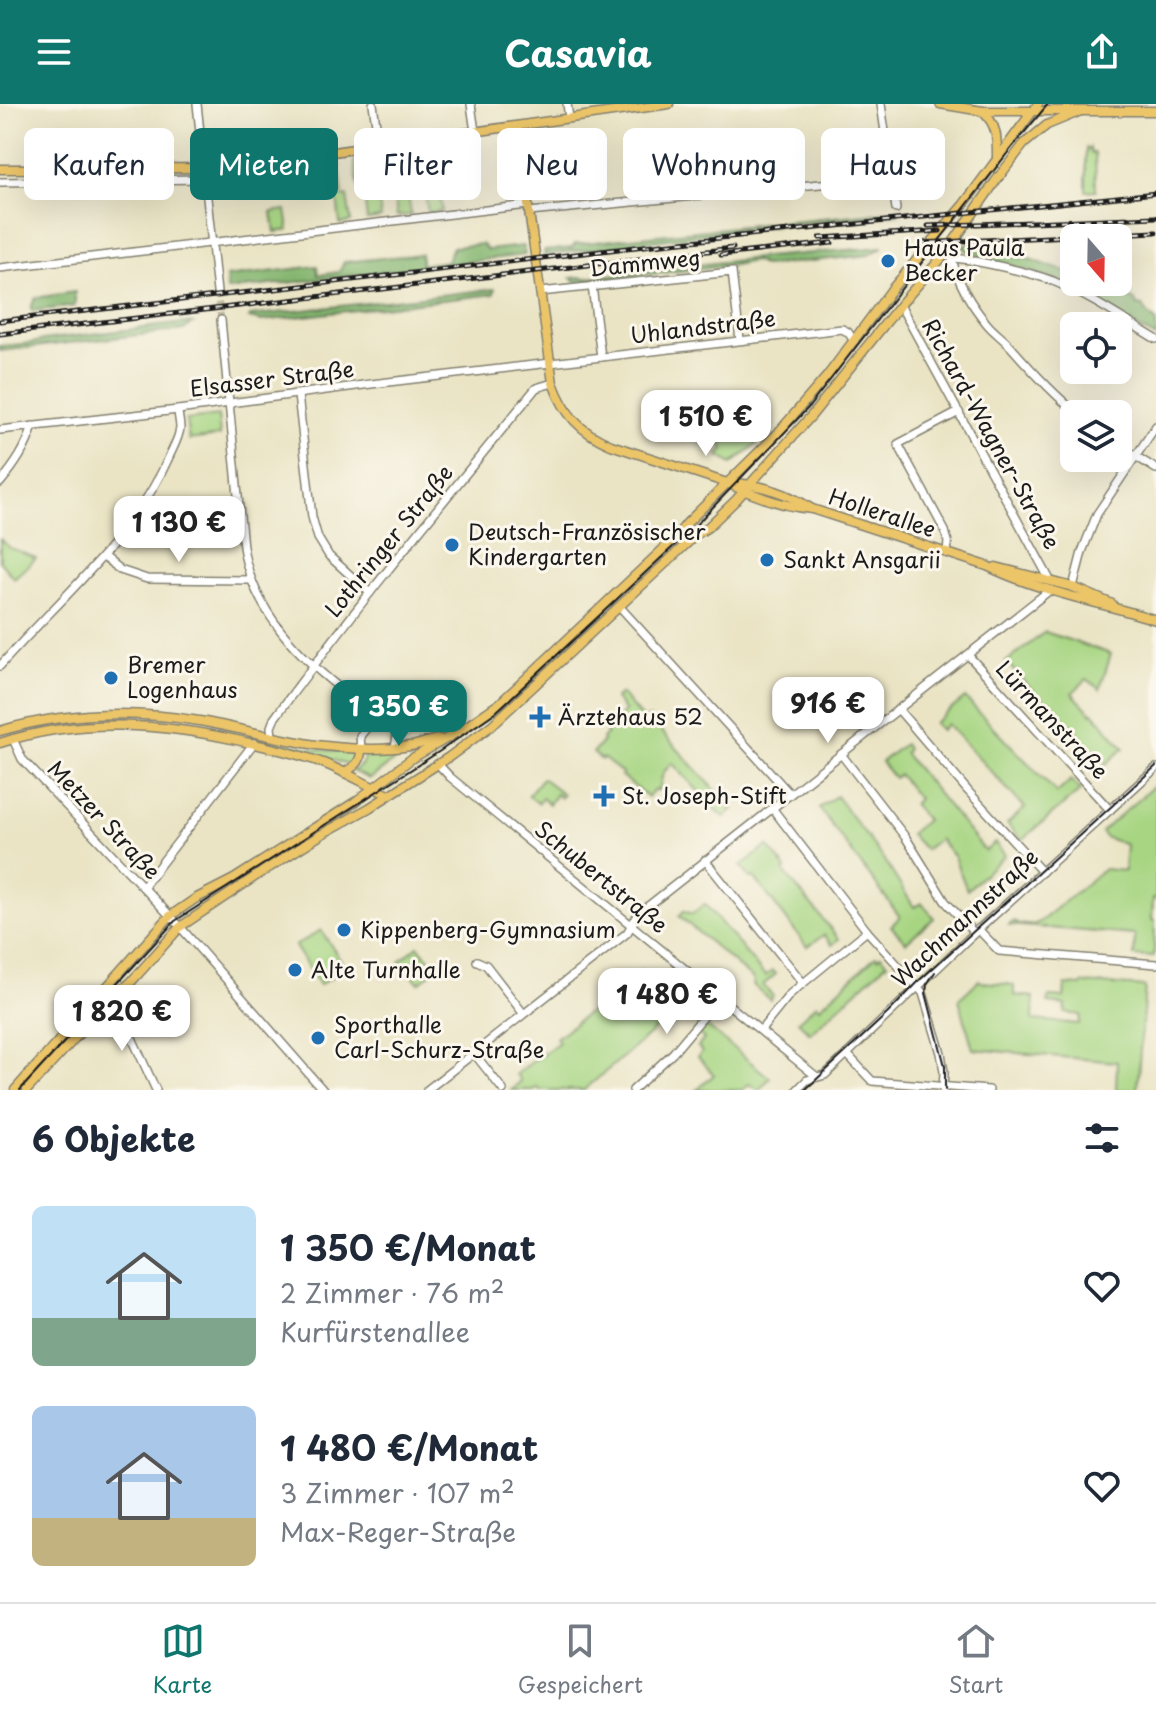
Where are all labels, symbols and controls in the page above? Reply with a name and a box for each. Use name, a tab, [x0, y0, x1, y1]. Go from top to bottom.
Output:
text: Casavia	[504, 25, 652, 79]
icon: menu	[32, 30, 76, 74]
icon: share	[1080, 30, 1124, 74]
chip: Kaufen	[24, 128, 174, 200]
chip: Mieten	[190, 128, 338, 200]
chip: Filter	[354, 128, 481, 200]
chip: Neu	[497, 128, 607, 200]
chip: Wohnung	[623, 128, 805, 200]
chip: Haus	[821, 128, 945, 200]
north arrow	[1060, 224, 1132, 296]
map controls	[1060, 224, 1132, 472]
place label: Haus Paula Becker	[904, 230, 1025, 288]
street label: Dammweg	[588, 239, 702, 284]
marker: Haus Paula Becker	[879, 252, 897, 270]
street label: Uhlandstraße	[628, 300, 777, 351]
street label: Richard-Wagner-Straße	[915, 312, 1070, 555]
button: locate	[1060, 312, 1132, 384]
street label: Elsasser Straße	[188, 351, 356, 404]
pin: 1 510 €	[632, 390, 780, 458]
text: 1 510 €	[659, 396, 753, 435]
button: layers	[1060, 400, 1132, 472]
street label: Lothringer Straße	[316, 457, 460, 623]
street label: Hollerallee	[825, 479, 940, 544]
pin: 1 130 €	[105, 496, 253, 564]
text: 1 130 €	[132, 502, 226, 541]
place label: Deutsch-Französischer Kindergarten	[468, 514, 706, 572]
marker: Deutsch-Französischer Kindergarten	[443, 536, 461, 554]
place label: Sankt Ansgarii	[783, 542, 941, 575]
marker: Sankt Ansgarii	[758, 551, 776, 569]
place label: Bremer Logenhaus	[127, 647, 238, 705]
street label: Lürmanstraße	[989, 652, 1117, 786]
marker: Bremer Logenhaus	[102, 669, 120, 687]
pin: 916 €	[772, 677, 884, 745]
pin: 1 350 €	[325, 680, 473, 748]
text: 916 €	[790, 683, 866, 722]
text: 1 350 €	[349, 686, 449, 725]
place label: Ärztehaus 52	[558, 699, 703, 732]
marker: Ärztehaus 52	[529, 706, 551, 728]
street label: Metzer Straße	[41, 752, 169, 886]
place label: St. Joseph-Stift	[622, 778, 787, 811]
marker: St. Joseph-Stift	[593, 785, 615, 807]
street label: Schubertstraße	[528, 812, 676, 940]
street label: Wachmannstraße	[883, 840, 1045, 994]
place label: Kippenberg-Gymnasium	[360, 912, 616, 945]
marker: Kippenberg-Gymnasium	[335, 921, 353, 939]
place label: Alte Turnhalle	[311, 952, 461, 985]
marker: Alte Turnhalle	[286, 961, 304, 979]
pin: 1 480 €	[593, 968, 741, 1036]
text: 1 480 €	[616, 974, 718, 1013]
pin: 1 820 €	[48, 985, 196, 1053]
text: 1 820 €	[72, 991, 172, 1030]
place label: Sporthalle Carl-Schurz-Straße	[334, 1007, 544, 1065]
marker: Sporthalle Carl-Schurz-Straße	[309, 1029, 327, 1047]
text: 6 Objekte	[32, 1112, 195, 1164]
icon: filters	[1080, 1116, 1124, 1160]
text: 1 350 €/Monat	[280, 1221, 536, 1273]
icon: home	[96, 1238, 192, 1334]
icon: heart	[1080, 1264, 1124, 1308]
text: 2 Zimmer · 76 m²	[280, 1273, 504, 1312]
text: Kurfürstenallee	[280, 1312, 470, 1351]
text: 1 480 €/Monat	[280, 1421, 538, 1473]
icon: home	[96, 1438, 192, 1534]
icon: heart	[1080, 1464, 1124, 1508]
text: 3 Zimmer · 107 m²	[280, 1473, 515, 1512]
text: Max-Reger-Straße	[280, 1512, 516, 1551]
tab: Karte	[153, 1619, 212, 1700]
tab: Gespeichert	[518, 1619, 643, 1700]
tab: Start	[948, 1619, 1003, 1700]

